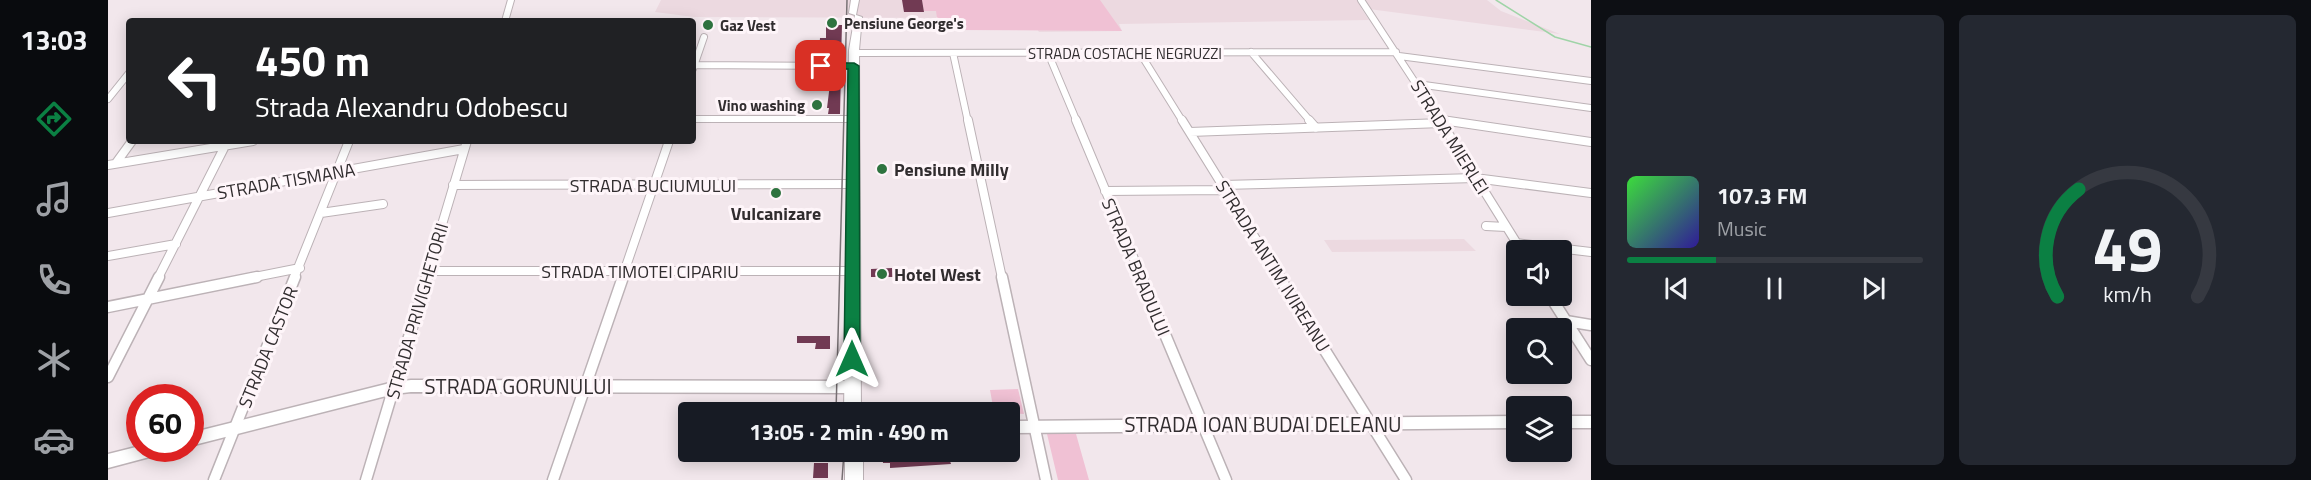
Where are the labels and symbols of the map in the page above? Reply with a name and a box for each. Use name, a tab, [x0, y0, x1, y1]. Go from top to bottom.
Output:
place label: Pensiune George's	[844, 12, 964, 35]
place label: Gaz Vest	[720, 14, 776, 37]
marker: Pensiune George's	[825, 16, 839, 30]
marker: Gaz Vest	[701, 18, 715, 32]
pin	[795, 40, 846, 91]
street label: STRADA COSTACHE NEGRUZZI	[1028, 42, 1222, 65]
street label: STRADA MIERLEI	[1404, 74, 1496, 200]
place label: Vino washing	[718, 94, 805, 117]
marker: Vino washing	[810, 98, 824, 112]
street label: STRADA TISMANA	[215, 156, 357, 206]
place label: Pensiune Milly	[894, 156, 1009, 183]
marker: Pensiune Milly	[875, 162, 889, 176]
street label: STRADA BUCIUMULUI	[570, 172, 736, 199]
street label: STRADA ANTIM IVIREANU	[1209, 175, 1337, 357]
marker: Vulcanizare	[769, 186, 783, 200]
street label: STRADA BRADULUI	[1095, 194, 1177, 340]
place label: Vulcanizare	[731, 200, 821, 227]
street label: STRADA PRIVIGHETORII	[379, 220, 455, 402]
street label: STRADA TIMOTEI CIPARIU	[541, 258, 739, 285]
place label: Hotel West	[894, 261, 981, 288]
marker: Hotel West	[875, 267, 889, 281]
street label: STRADA CASTOR	[231, 282, 305, 412]
position arrow	[820, 327, 884, 391]
street label: STRADA GORUNULUI	[424, 370, 612, 402]
speed limit sign: 60	[126, 384, 204, 462]
street label: STRADA IOAN BUDAI DELEANU	[1124, 408, 1402, 440]

